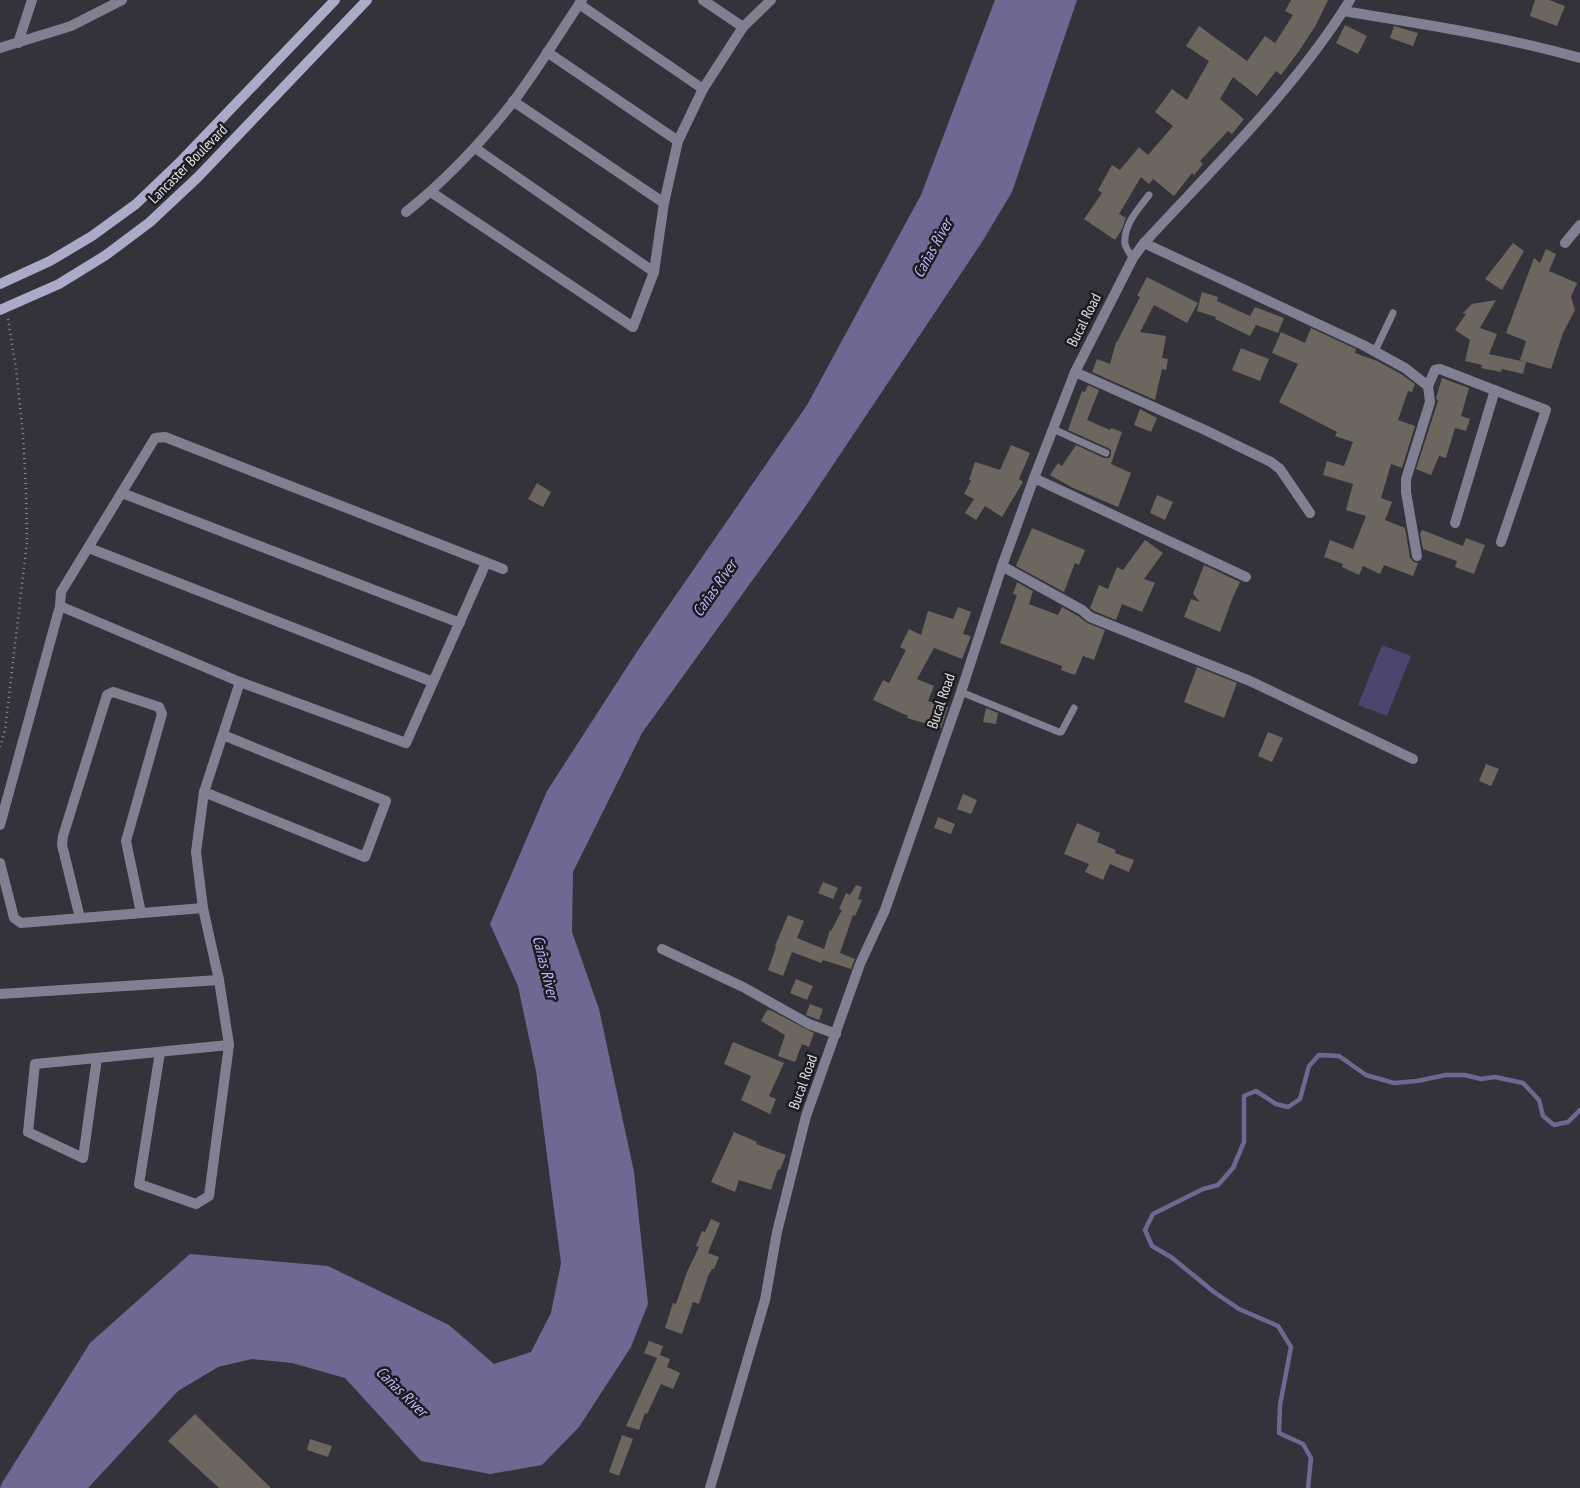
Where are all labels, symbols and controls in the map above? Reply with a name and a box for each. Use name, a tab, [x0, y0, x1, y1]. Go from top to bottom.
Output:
street label: Lancaster Boulevard	[144, 120, 231, 207]
water label: Cañas River	[908, 213, 958, 281]
street label: Bucal Road	[1062, 290, 1105, 350]
water label: Cañas River	[687, 554, 742, 620]
street label: Bucal Road	[922, 671, 959, 731]
water label: Cañas River	[529, 933, 564, 1003]
street label: Bucal Road	[784, 1052, 821, 1112]
water label: Cañas River	[372, 1362, 434, 1422]

